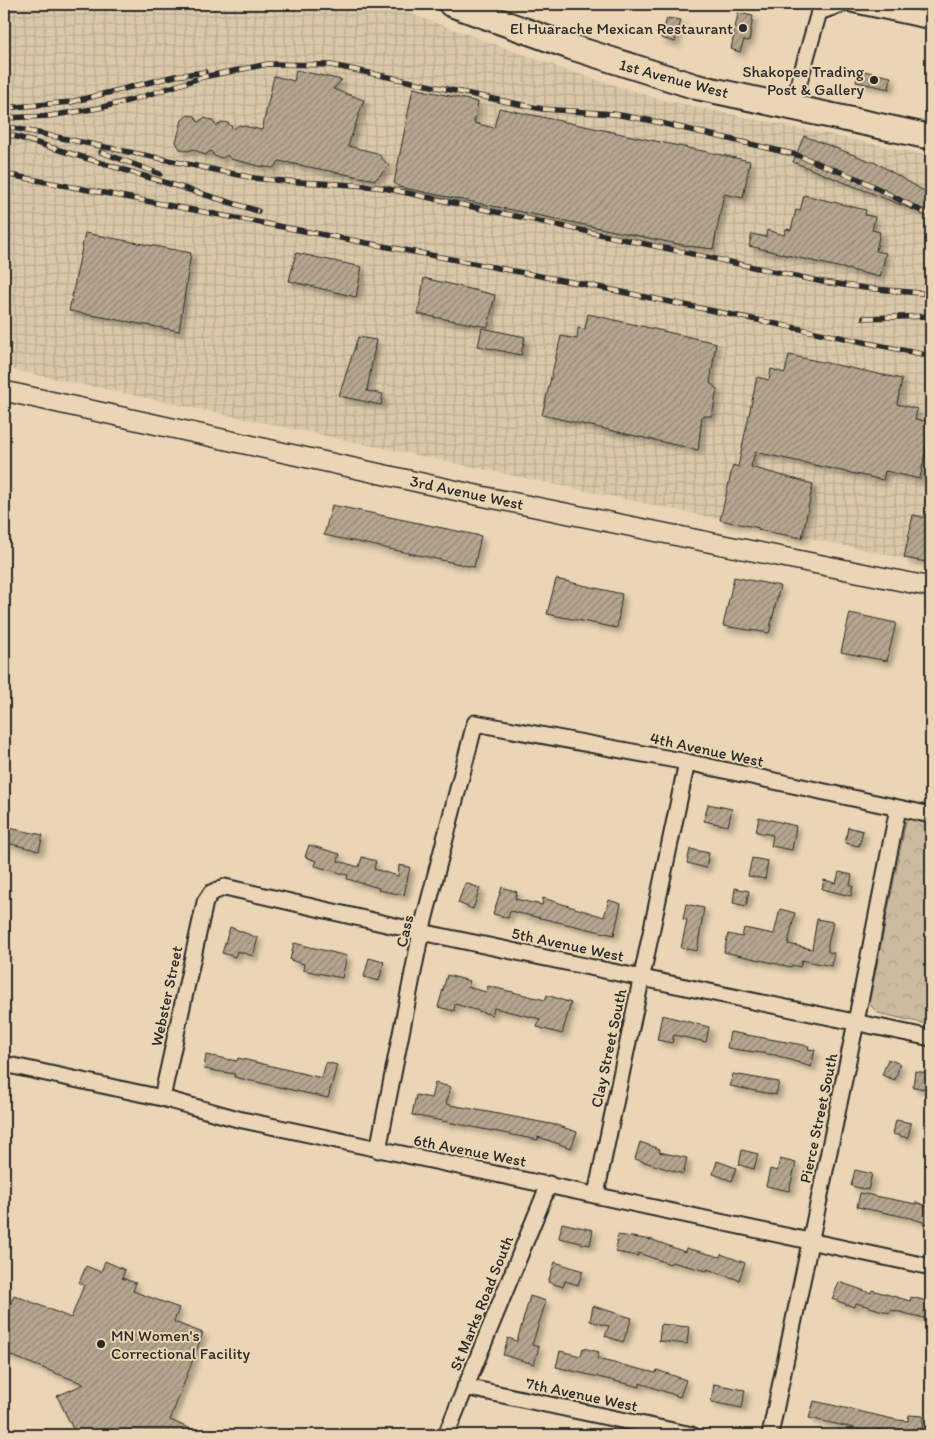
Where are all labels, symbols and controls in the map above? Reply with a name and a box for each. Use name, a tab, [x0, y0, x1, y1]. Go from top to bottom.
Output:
place label: El Huarache Mexican Restaurant	[510, 19, 733, 38]
marker: El Huarache Mexican Restaurant	[737, 22, 749, 34]
street label: 1st Avenue West	[617, 55, 731, 102]
place label: Shakopee Trading Post & Gallery	[742, 62, 865, 99]
marker: Shakopee Trading Post & Gallery	[868, 74, 880, 86]
street label: 3rd Avenue West	[408, 471, 525, 514]
street label: 4th Avenue West	[648, 728, 765, 771]
street label: Cass	[392, 913, 417, 949]
street label: 5th Avenue West	[510, 923, 626, 966]
street label: Webster Street	[147, 944, 186, 1048]
street label: Clay Street South	[587, 987, 630, 1109]
street label: Pierce Street South	[795, 1051, 842, 1185]
street label: 6th Avenue West	[412, 1130, 528, 1171]
street label: St Marks Road South	[446, 1233, 517, 1373]
place label: MN Women's Correctional Facility	[111, 1326, 251, 1363]
marker: MN Women's Correctional Facility	[95, 1338, 107, 1350]
street label: 7th Avenue West	[524, 1373, 640, 1416]

